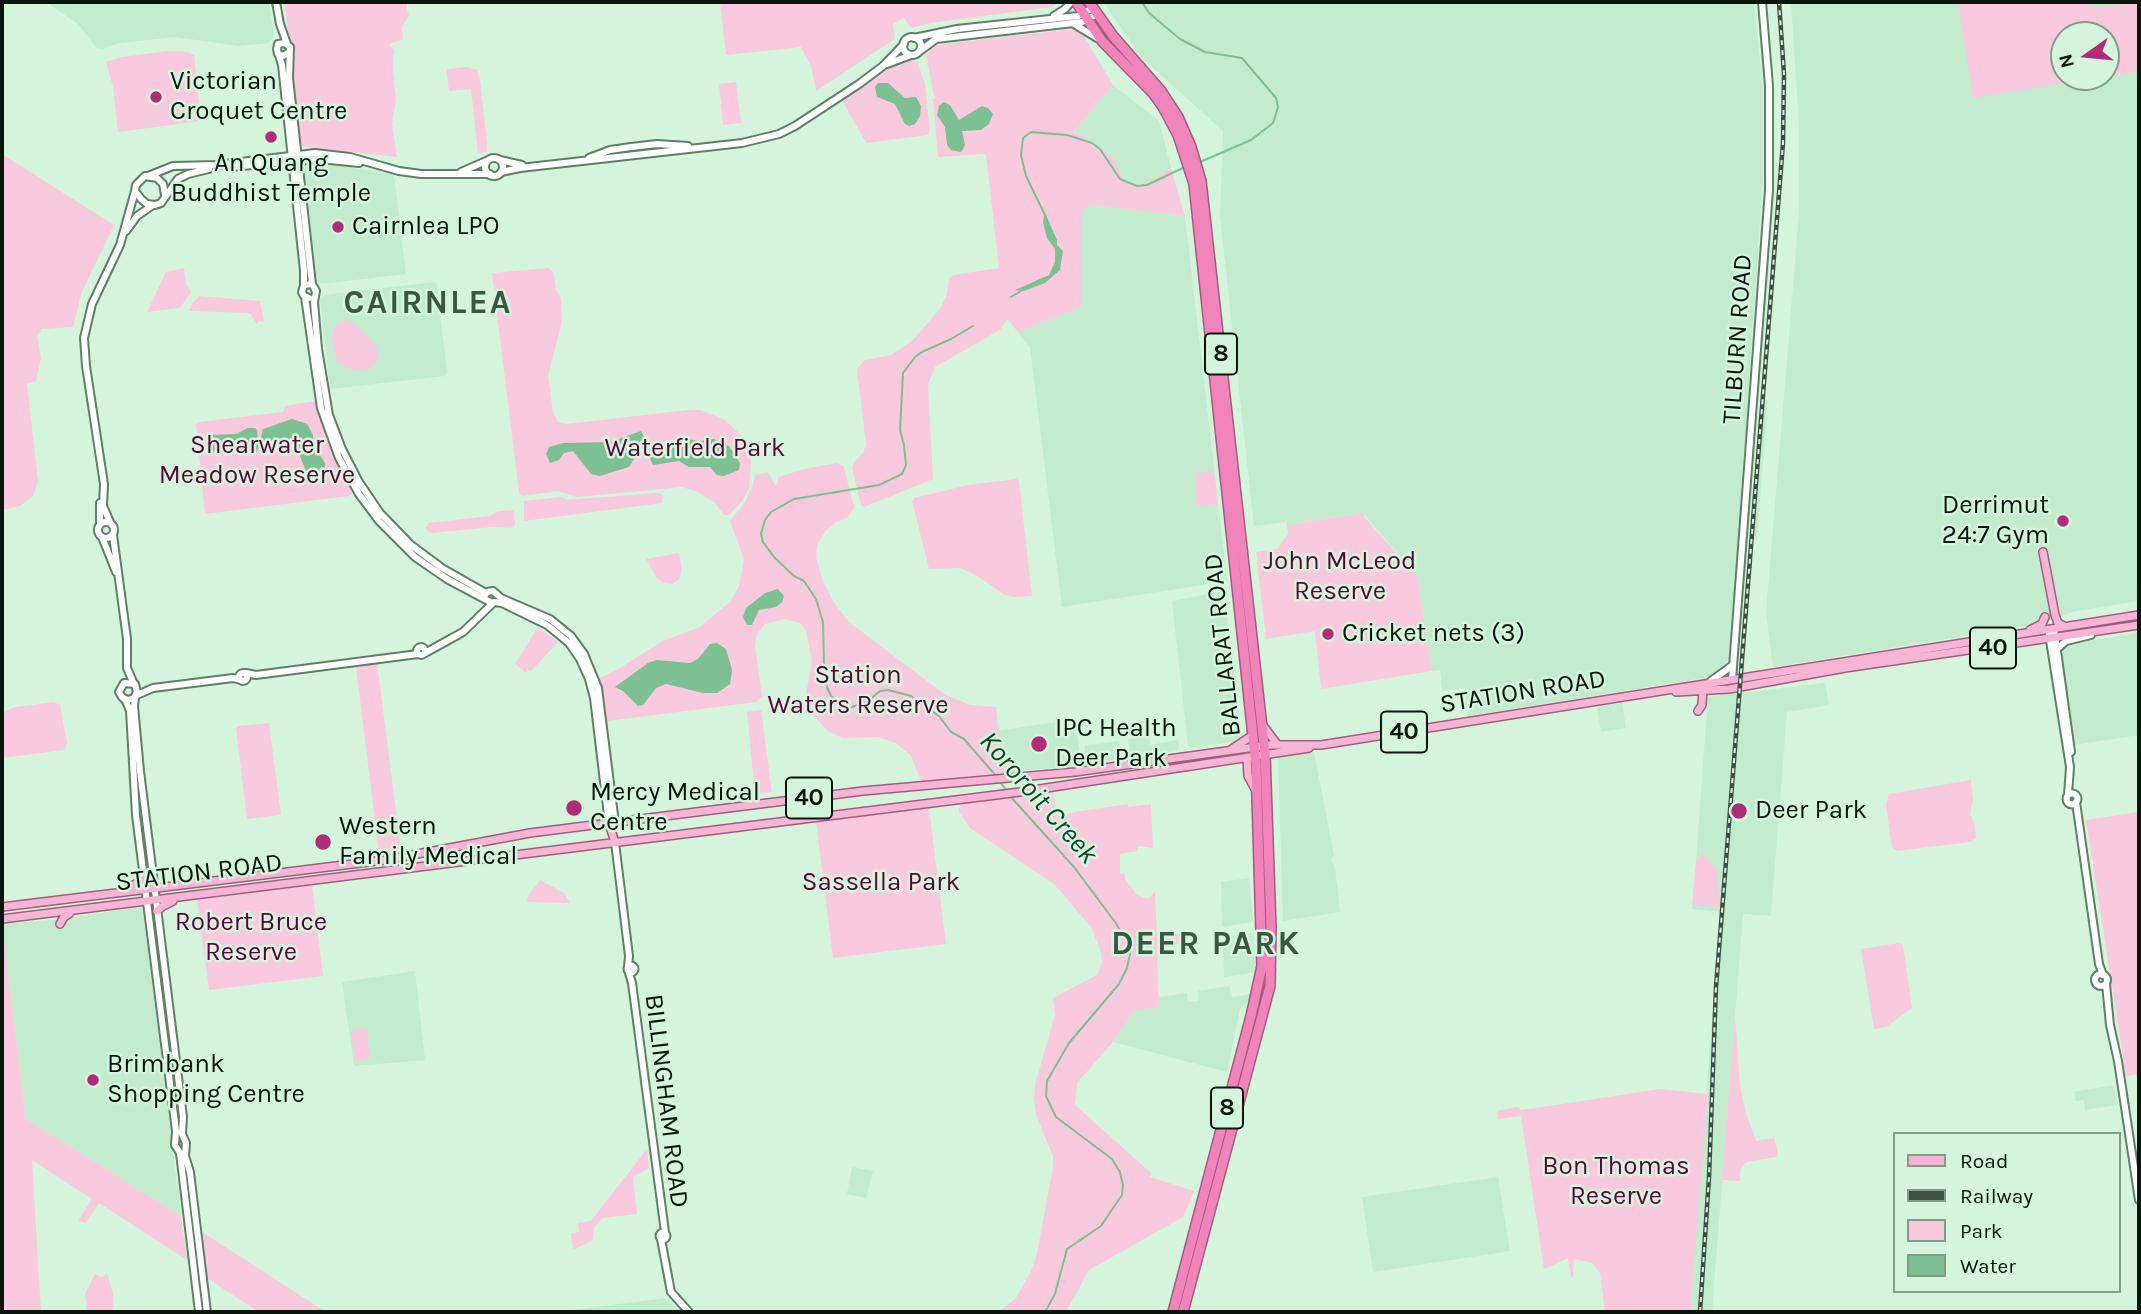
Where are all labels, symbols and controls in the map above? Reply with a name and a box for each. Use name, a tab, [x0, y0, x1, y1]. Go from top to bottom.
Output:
north arrow	[2050, 21, 2120, 91]
text: N	[2054, 51, 2079, 70]
place label: Victorian Croquet Centre	[170, 66, 347, 128]
marker: Victorian Croquet Centre	[148, 89, 164, 105]
marker: An Quang Buddhist Temple	[263, 129, 279, 145]
place label: An Quang Buddhist Temple	[171, 148, 371, 210]
place label: Cairnlea LPO	[352, 211, 500, 243]
marker: Cairnlea LPO	[330, 219, 346, 235]
street label: TILBURN ROAD	[1716, 253, 1760, 425]
district label: CAIRNLEA	[345, 284, 511, 324]
road number: 8	[1205, 334, 1237, 374]
park label: Shearwater Meadow Reserve	[159, 430, 355, 492]
park label: Waterfield Park	[605, 433, 785, 465]
place label: Derrimut 24:7 Gym	[1942, 490, 2049, 552]
marker: Derrimut 24:7 Gym	[2055, 513, 2071, 529]
park label: John McLeod Reserve	[1264, 546, 1416, 608]
street label: BALLARAT ROAD	[1198, 552, 1248, 738]
place label: Cricket nets (3)	[1342, 618, 1525, 650]
marker: Cricket nets (3)	[1320, 626, 1336, 642]
road number: 40	[1970, 628, 2016, 668]
park label: Station Waters Reserve	[767, 660, 949, 722]
street label: STATION ROAD	[1438, 664, 1608, 720]
road number: 40	[1381, 712, 1427, 752]
place label: IPC Health Deer Park	[1055, 713, 1177, 774]
water label: Kororoit Creek	[972, 725, 1104, 871]
marker: IPC Health Deer Park	[1029, 734, 1049, 754]
place label: Mercy Medical Centre	[590, 777, 760, 838]
road number: 40	[786, 778, 832, 818]
place label: Deer Park	[1755, 795, 1867, 827]
marker: Mercy Medical Centre	[564, 798, 584, 818]
marker: Deer Park	[1729, 801, 1749, 821]
place label: Western Family Medical	[339, 811, 517, 872]
marker: Western Family Medical	[313, 832, 333, 852]
street label: STATION ROAD	[114, 847, 284, 899]
park label: Sassella Park	[802, 867, 960, 899]
park label: Robert Bruce Reserve	[175, 907, 327, 968]
district label: DEER PARK	[1112, 925, 1300, 965]
street label: BILLINGHAM ROAD	[637, 992, 695, 1210]
place label: Brimbank Shopping Centre	[107, 1049, 305, 1110]
marker: Brimbank Shopping Centre	[85, 1072, 101, 1088]
road number: 8	[1211, 1088, 1243, 1128]
legend	[1892, 1132, 2120, 1293]
text: Road	[1960, 1149, 2008, 1173]
park label: Bon Thomas Reserve	[1542, 1151, 1690, 1212]
text: Railway	[1960, 1184, 2033, 1208]
text: Park	[1960, 1219, 2003, 1243]
text: Water	[1960, 1254, 2016, 1278]

